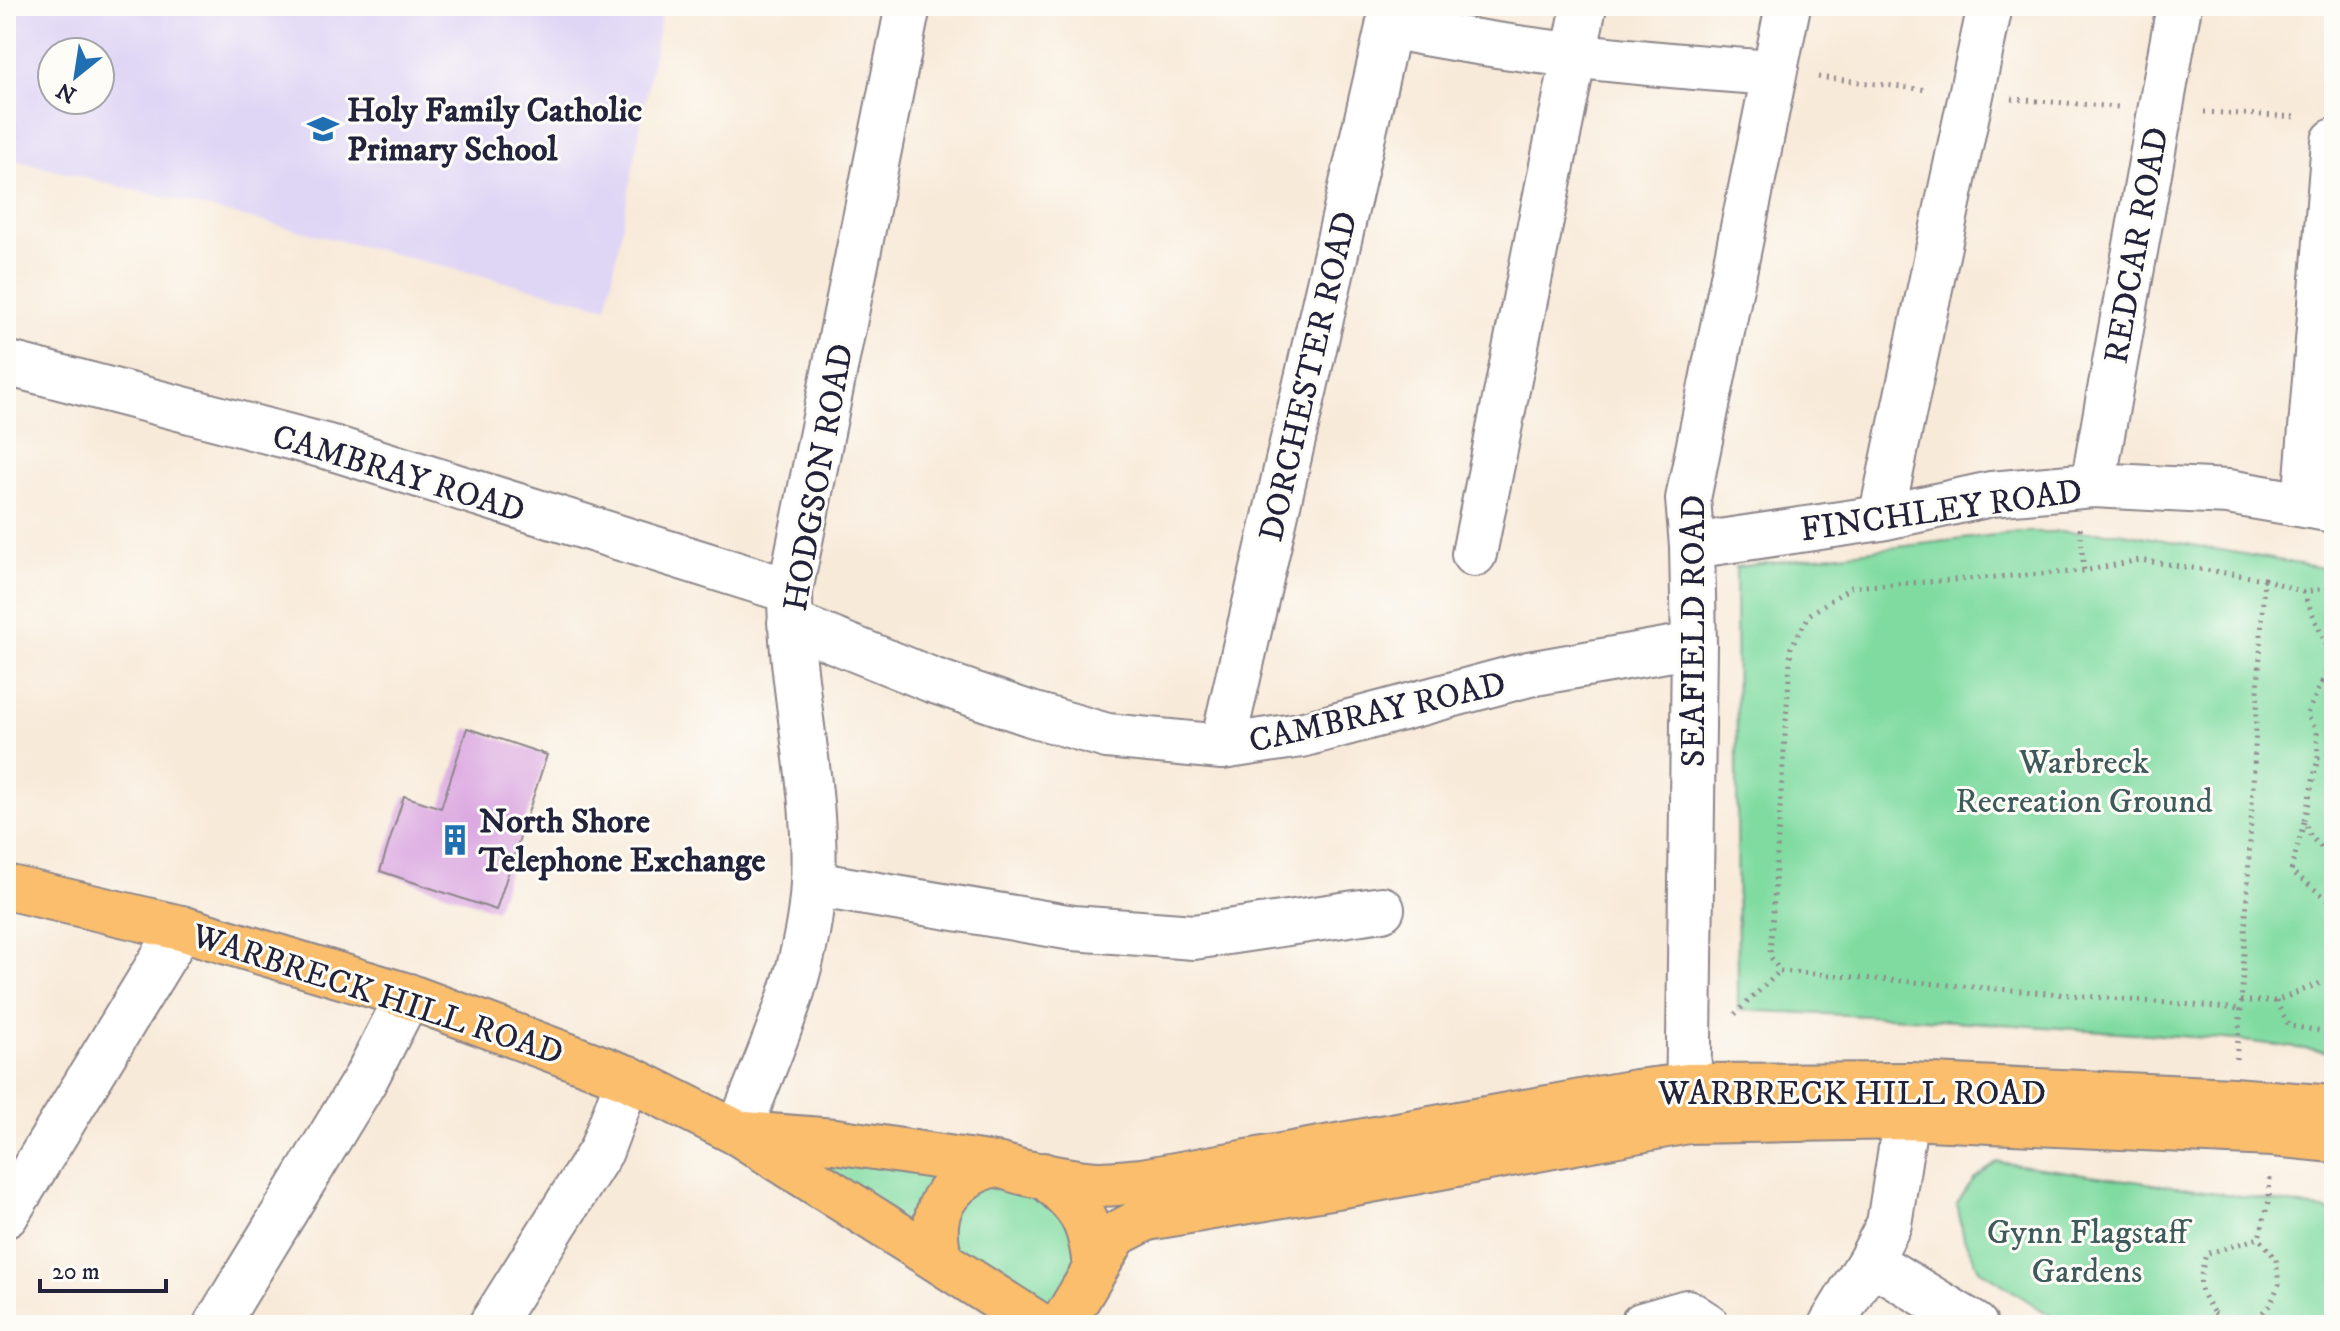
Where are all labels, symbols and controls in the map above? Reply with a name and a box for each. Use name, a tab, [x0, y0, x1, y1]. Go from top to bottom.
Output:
north arrow	[36, 36, 116, 116]
text: N	[52, 76, 81, 108]
place label: Holy Family Catholic Primary School	[347, 90, 642, 171]
school or university icon: Holy Family Catholic Primary School	[306, 112, 340, 146]
street label: REDCAR ROAD	[2096, 124, 2178, 367]
street label: DORCHESTER ROAD	[1251, 207, 1367, 546]
street label: HODGSON ROAD	[775, 340, 863, 614]
street label: CAMBRAY ROAD	[267, 416, 530, 532]
street label: FINCHLEY ROAD	[1798, 470, 2085, 552]
street label: SEAFIELD ROAD	[1673, 495, 1715, 767]
street label: CAMBRAY ROAD	[1245, 663, 1510, 763]
park label: Warbreck Recreation Ground	[1955, 742, 2213, 823]
place label: North Shore Telephone Exchange	[478, 801, 766, 882]
building icon: North Shore Telephone Exchange	[438, 823, 472, 857]
street label: WARBRECK HILL ROAD	[185, 915, 568, 1075]
street label: WARBRECK HILL ROAD	[1657, 1073, 2046, 1115]
park label: Gynn Flagstaff Gardens	[1987, 1212, 2193, 1293]
scale bar	[40, 1243, 166, 1293]
text: 20 m	[52, 1257, 100, 1287]

